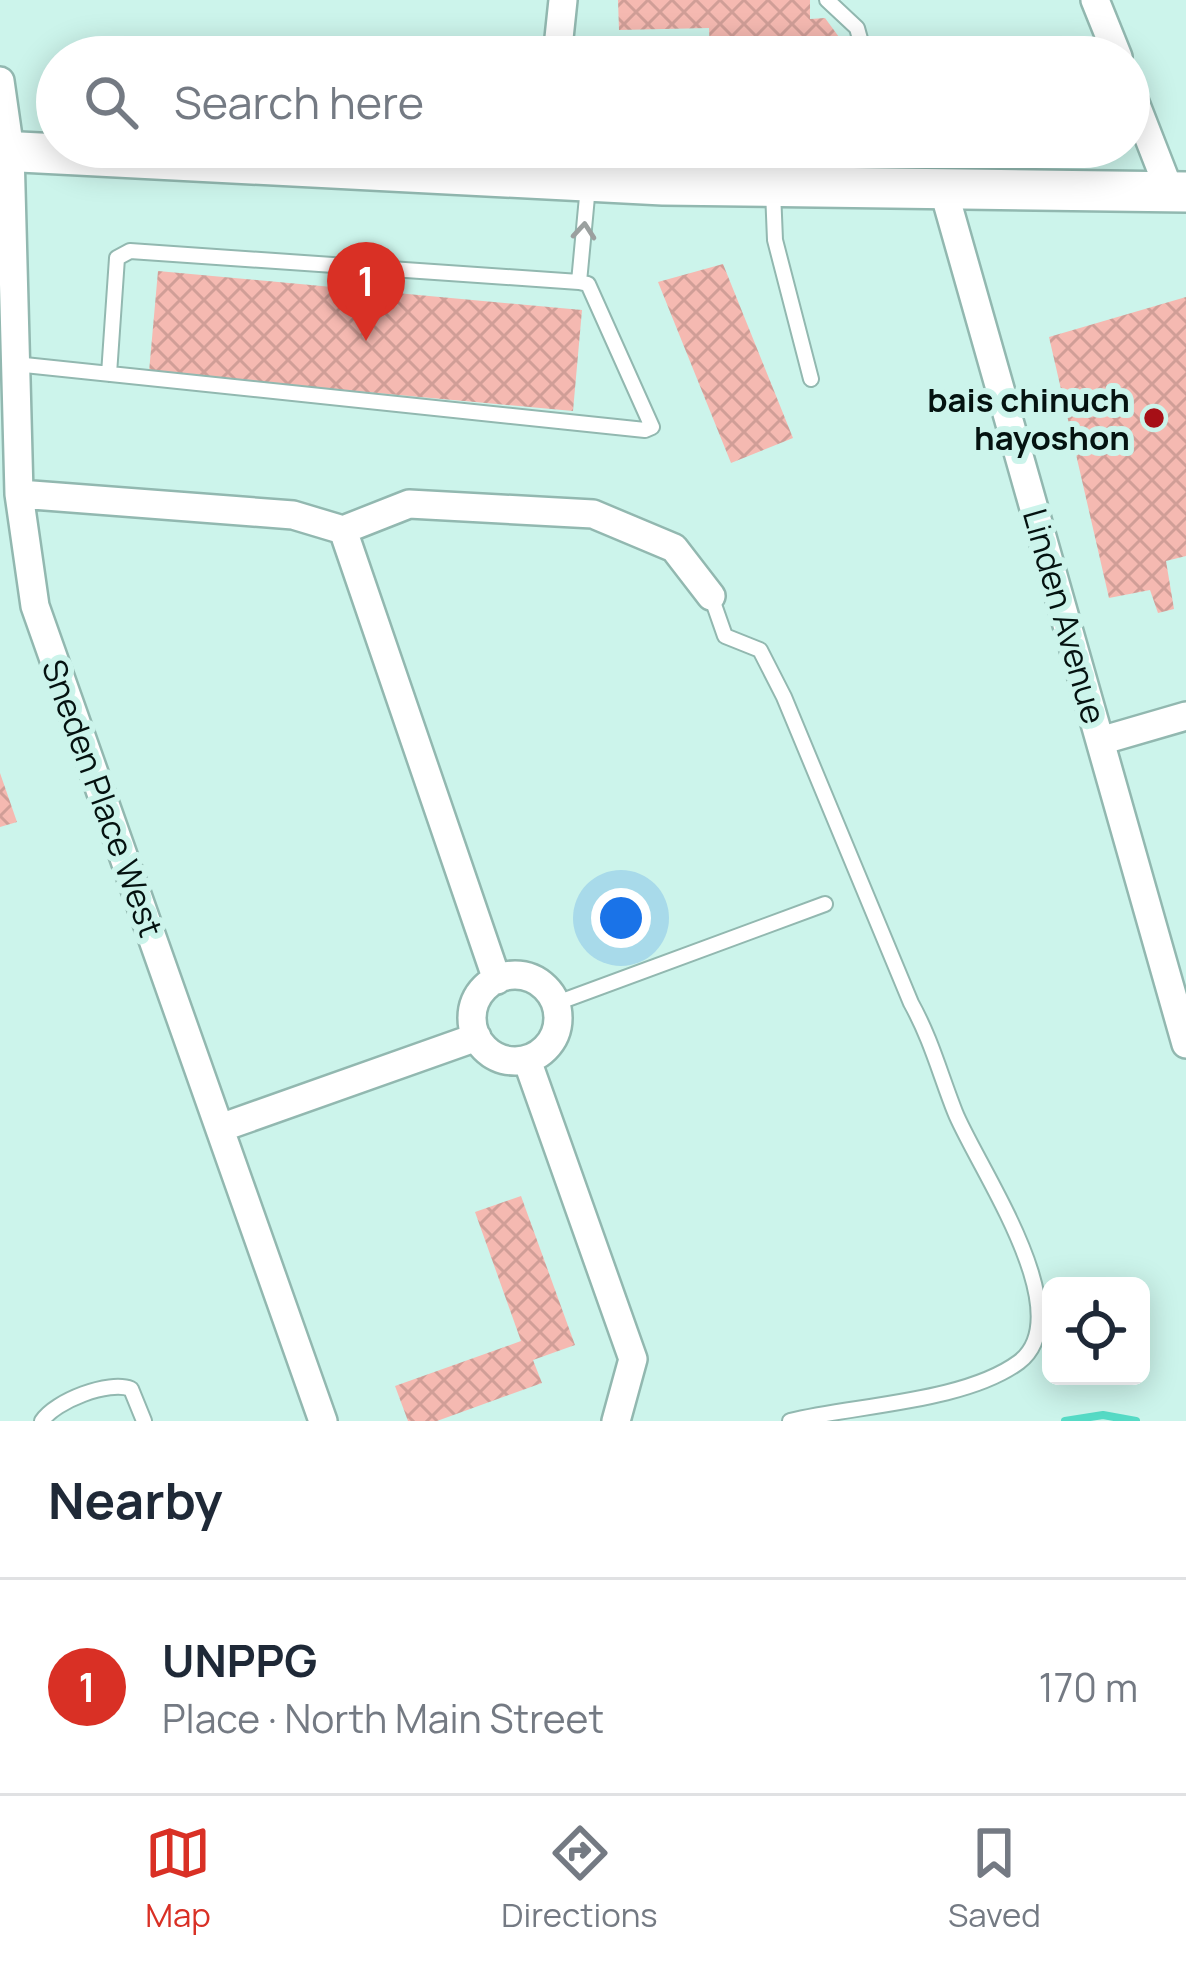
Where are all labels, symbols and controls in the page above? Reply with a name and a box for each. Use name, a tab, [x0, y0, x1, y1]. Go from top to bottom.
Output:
search box	[36, 36, 1150, 168]
icon: search	[78, 69, 144, 135]
text: Search here	[174, 71, 424, 133]
one-way arrow	[571, 221, 596, 240]
pin: 1	[327, 242, 405, 341]
place label: bais chinuch hayoshon	[927, 377, 1130, 460]
marker: bais chinuch hayoshon	[1141, 405, 1167, 431]
street label: Linden Avenue	[1013, 503, 1117, 729]
street label: Sneden Place West	[32, 653, 174, 943]
your location	[591, 888, 651, 948]
map controls	[1042, 1277, 1150, 1385]
button: locate	[1042, 1277, 1150, 1385]
text: Nearby	[48, 1465, 223, 1534]
text: UNPPG	[162, 1629, 317, 1691]
text: 1	[78, 1660, 96, 1714]
text: 170 m	[1039, 1660, 1138, 1714]
text: Place · North Main Street	[162, 1691, 604, 1745]
tab: Map	[145, 1820, 211, 1937]
tab: Directions	[501, 1820, 658, 1937]
tab: Saved	[948, 1820, 1041, 1937]

